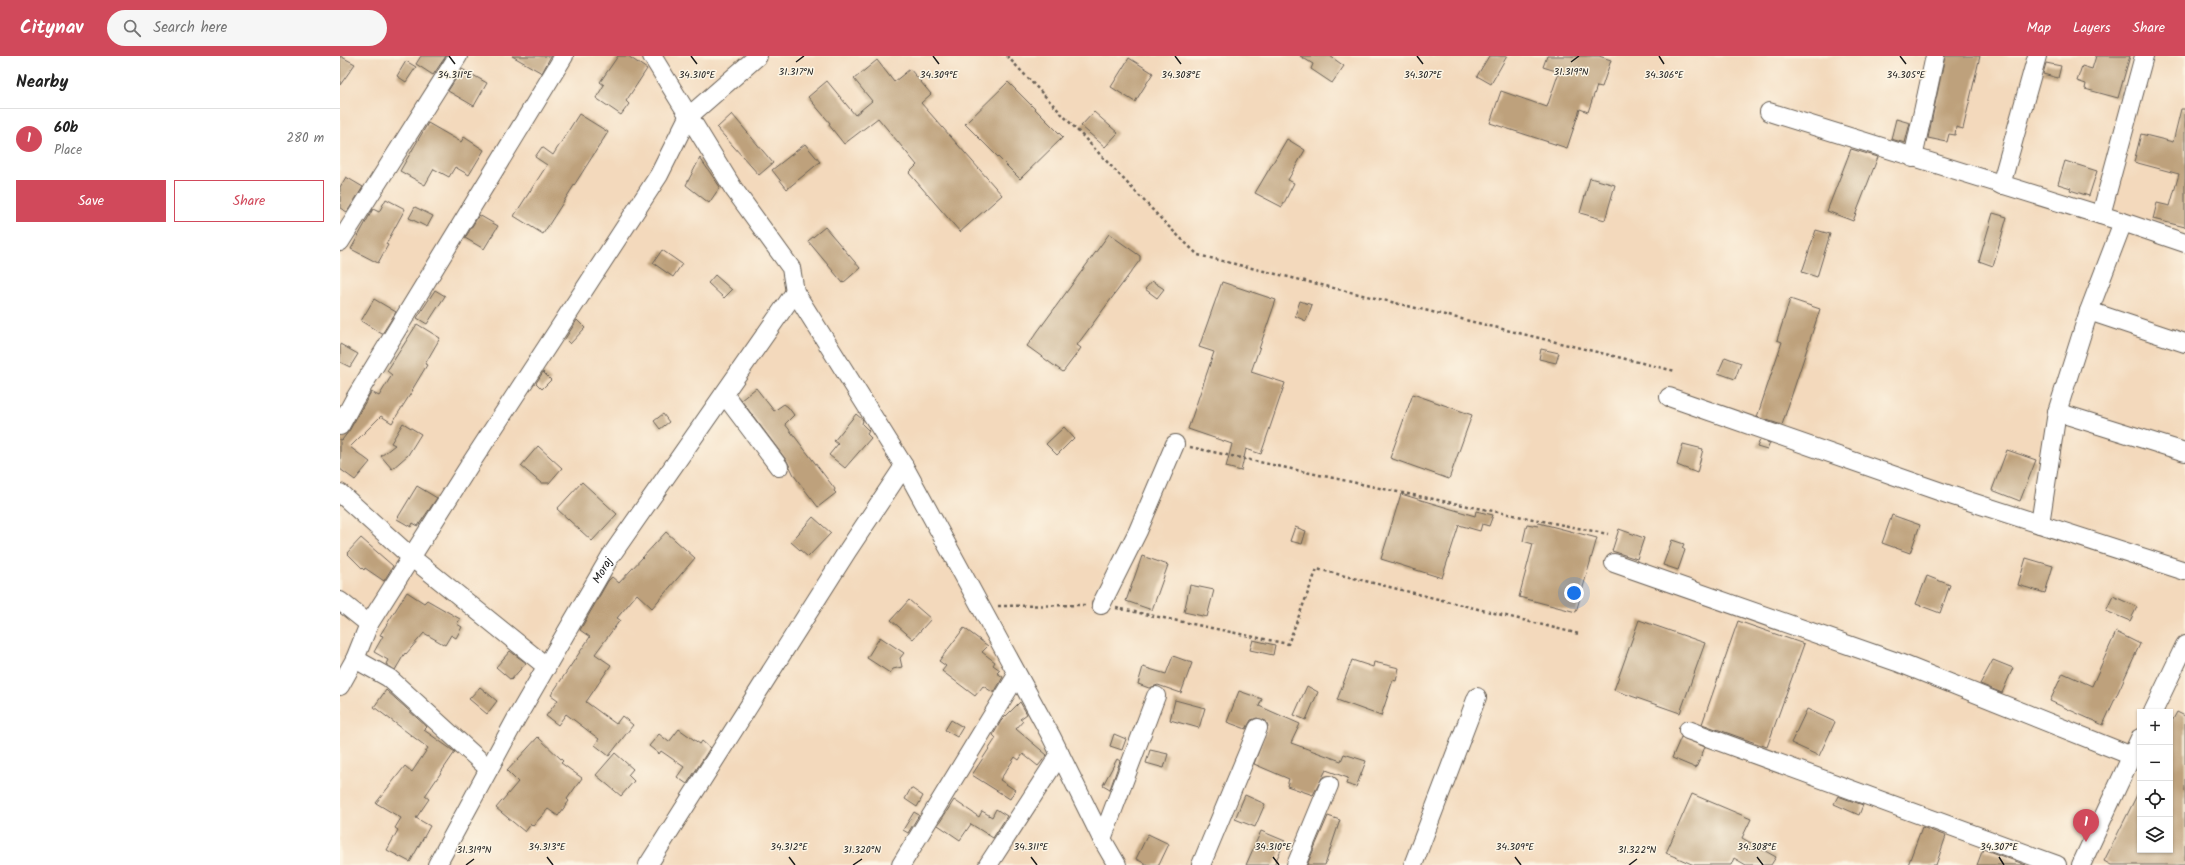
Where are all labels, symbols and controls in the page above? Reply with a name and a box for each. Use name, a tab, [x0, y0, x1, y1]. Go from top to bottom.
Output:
search box	[107, 10, 387, 46]
text: Citynav	[20, 13, 83, 43]
text: Search here	[153, 16, 227, 40]
icon: search	[121, 17, 143, 39]
text: Map	[2027, 17, 2051, 39]
text: Layers	[2073, 17, 2111, 39]
text: Share	[2133, 17, 2165, 39]
text: 31.317°N	[779, 64, 814, 80]
text: 31.319°N	[1553, 64, 1589, 80]
text: 34.311°E	[438, 67, 474, 83]
text: 34.310°E	[679, 67, 716, 83]
text: 34.309°E	[920, 67, 959, 83]
text: 34.308°E	[1161, 67, 1202, 83]
text: 34.307°E	[1404, 67, 1443, 83]
text: 34.306°E	[1644, 67, 1685, 83]
text: 34.305°E	[1887, 67, 1927, 83]
text: Nearby	[16, 69, 68, 96]
text: 60b	[54, 116, 78, 140]
text: 1	[27, 128, 31, 149]
text: 280 m	[287, 128, 324, 149]
text: Place	[54, 140, 82, 161]
button: Save	[16, 180, 166, 222]
button: Share	[174, 180, 324, 222]
street label: Moraj	[587, 553, 618, 587]
your location	[1564, 583, 1584, 603]
map controls	[2137, 709, 2173, 853]
button: +	[2137, 709, 2173, 745]
button: −	[2137, 745, 2173, 781]
button: locate	[2137, 781, 2173, 817]
pin: 1	[2073, 809, 2099, 842]
button: layers	[2137, 817, 2173, 853]
text: 34.313°E	[528, 839, 567, 855]
text: 34.312°E	[770, 839, 809, 855]
text: 34.311°E	[1014, 839, 1050, 855]
text: 34.310°E	[1255, 839, 1292, 855]
text: 34.309°E	[1496, 839, 1535, 855]
text: 34.308°E	[1737, 839, 1778, 855]
text: 34.307°E	[1980, 839, 2019, 855]
text: 31.319°N	[456, 842, 492, 858]
text: 31.320°N	[843, 842, 881, 858]
text: 31.322°N	[1618, 842, 1657, 858]

